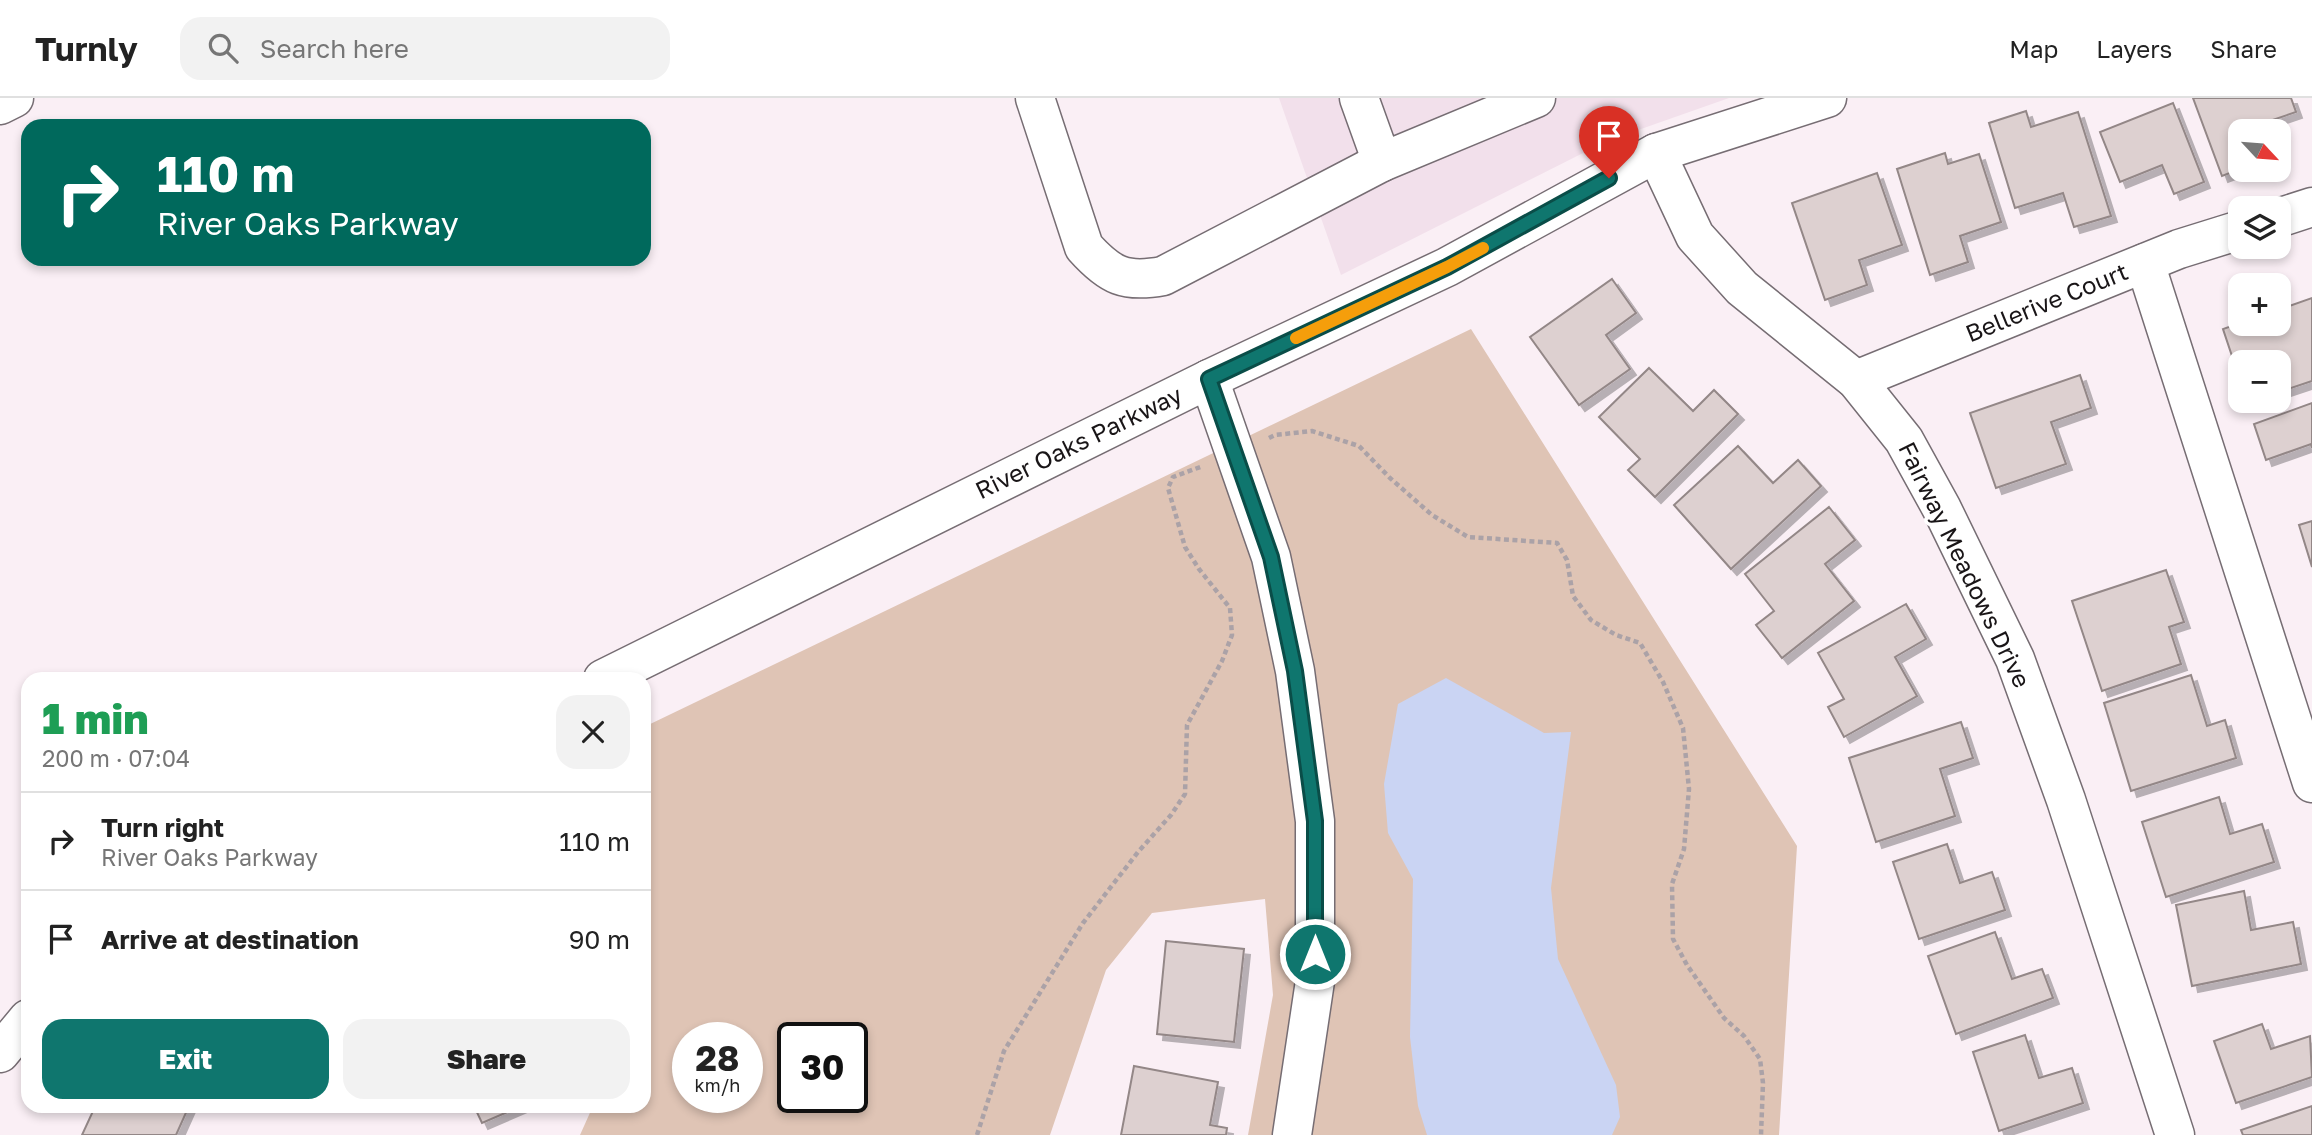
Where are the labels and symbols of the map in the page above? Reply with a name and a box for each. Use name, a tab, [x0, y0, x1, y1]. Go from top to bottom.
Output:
pin	[1579, 106, 1639, 178]
north arrow	[2228, 119, 2291, 182]
street label: Bellerive Court	[1961, 256, 2132, 347]
street label: River Oaks Parkway	[970, 379, 1186, 504]
street label: Fairway Meadows Drive	[1893, 437, 2038, 692]
position arrow	[1278, 917, 1352, 991]
speed limit sign: 30	[777, 1022, 868, 1113]

